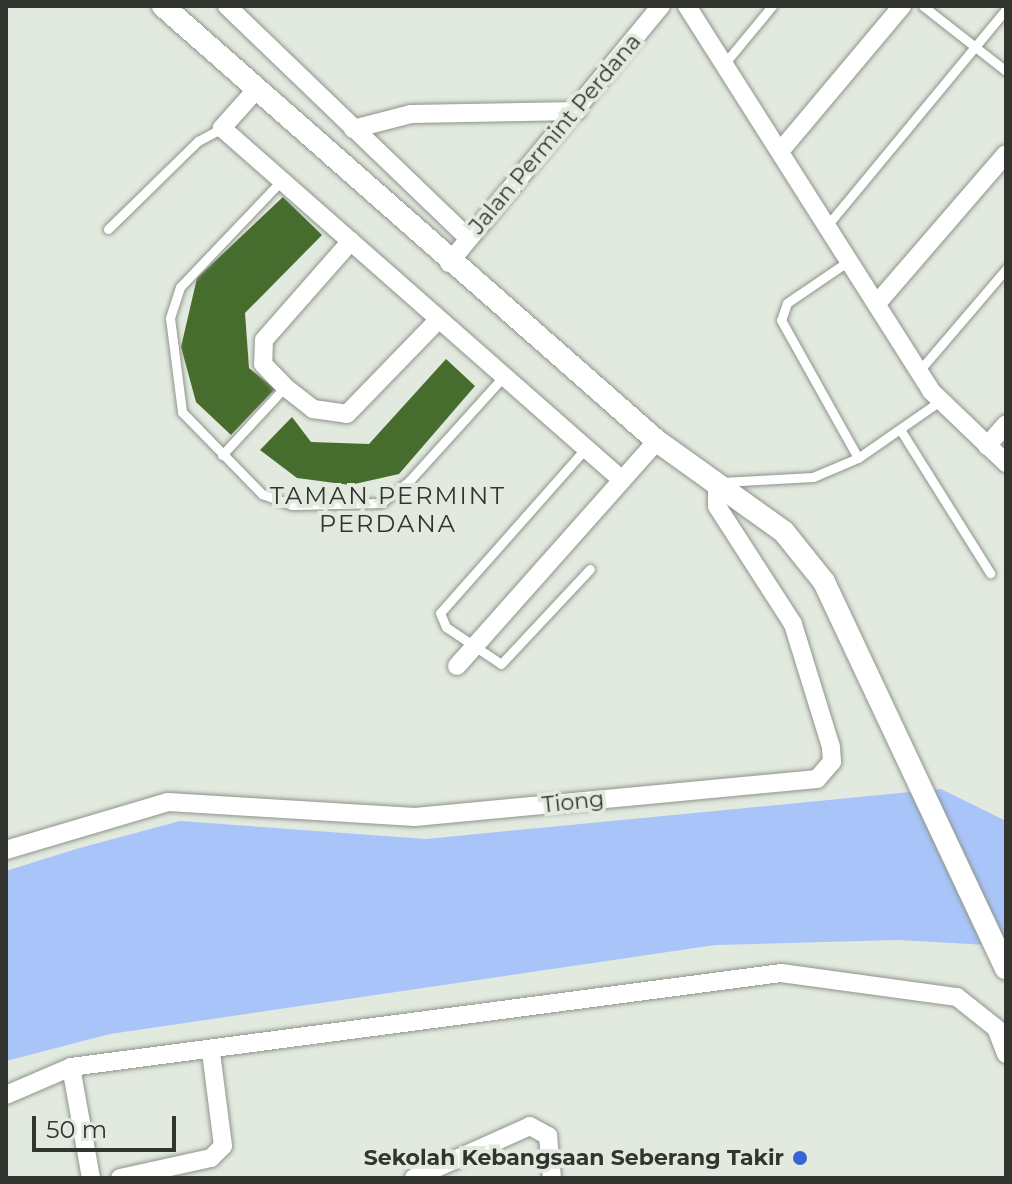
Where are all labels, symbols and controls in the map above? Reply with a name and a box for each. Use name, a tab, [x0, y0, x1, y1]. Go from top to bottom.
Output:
street label: Jalan Permint Perdana	[464, 29, 646, 239]
district label: TAMAN PERMINT PERDANA	[270, 482, 506, 538]
street label: Tiong	[541, 786, 605, 818]
scale bar	[36, 1100, 180, 1150]
text: 50 m	[46, 1115, 107, 1144]
place label: Sekolah Kebangsaan Seberang Takir	[364, 1145, 784, 1171]
marker: Sekolah Kebangsaan Seberang Takir	[791, 1149, 809, 1167]

